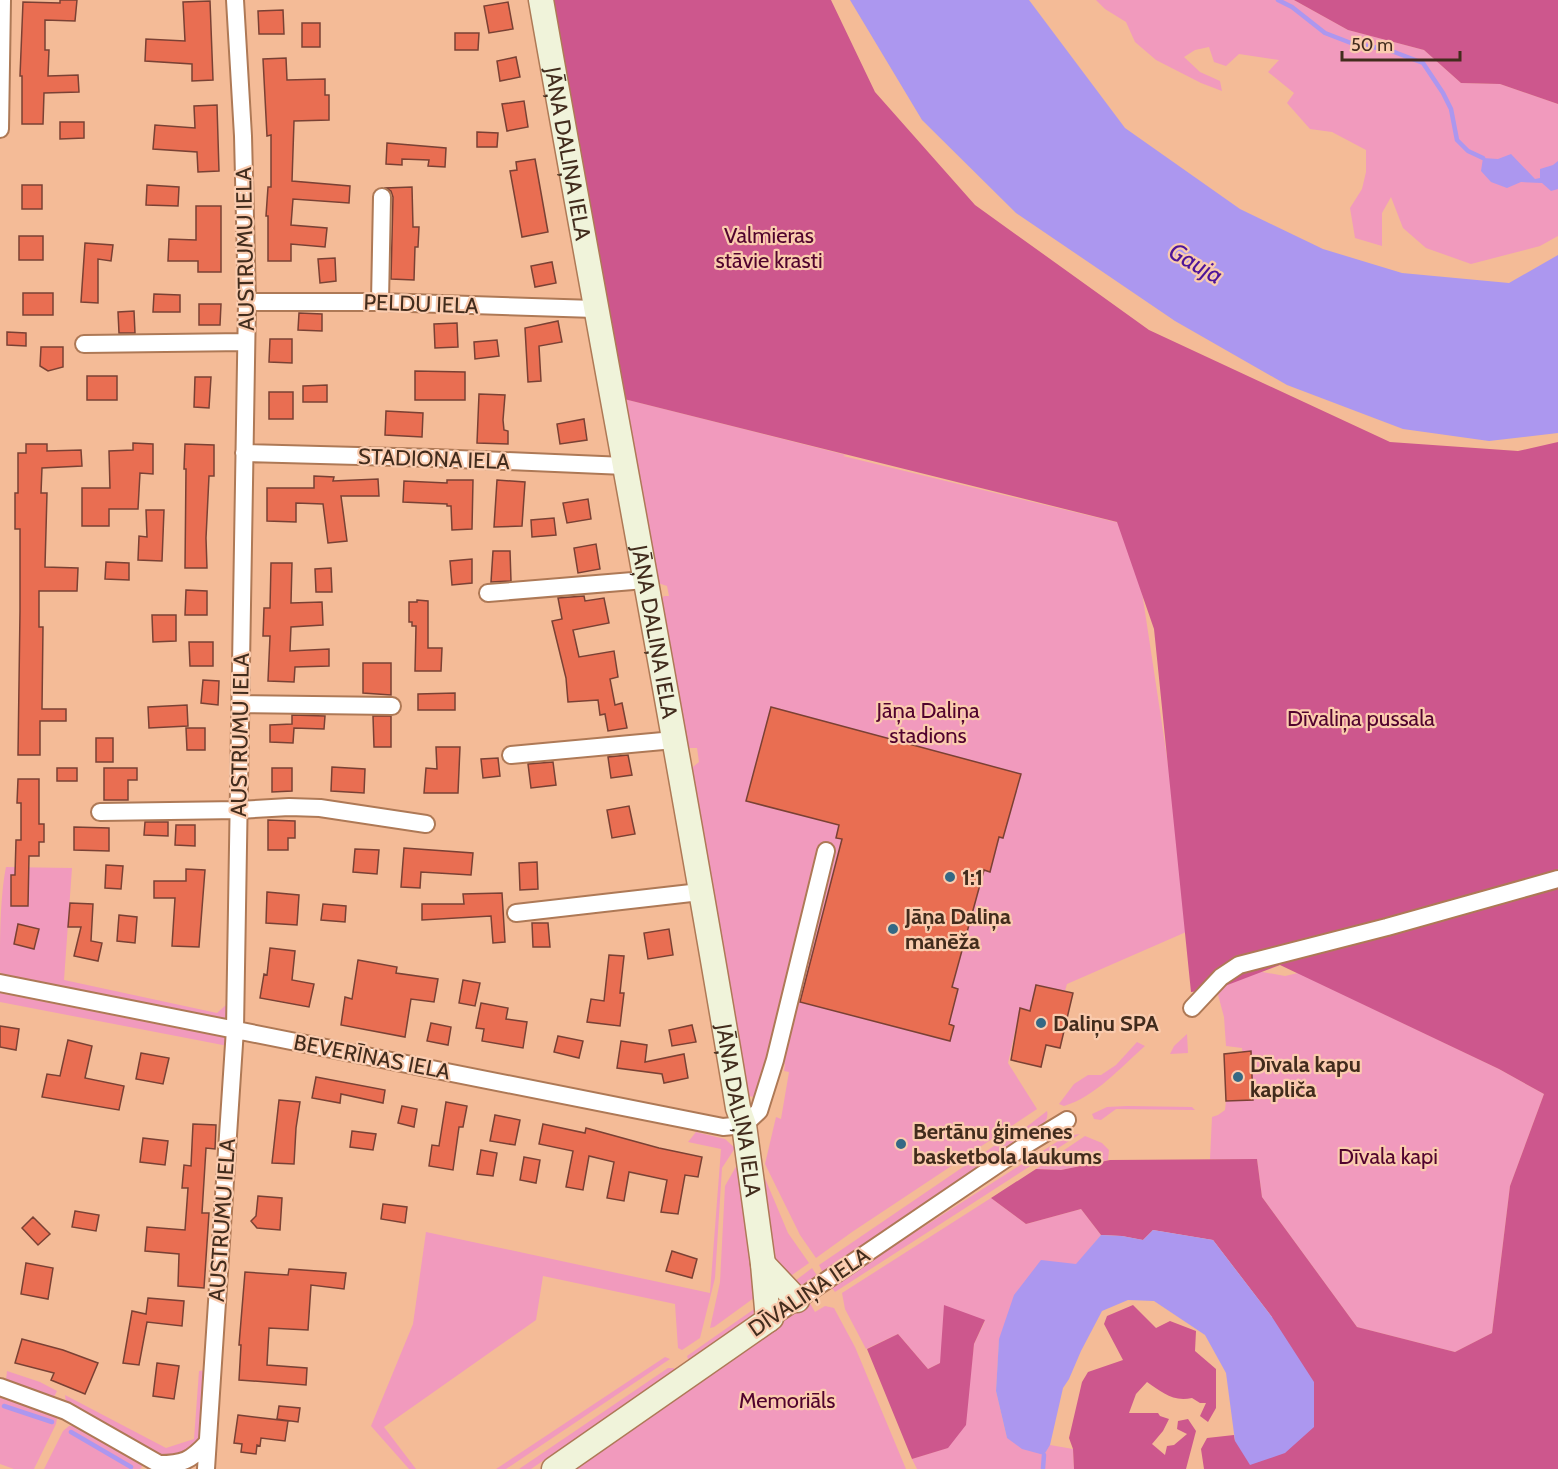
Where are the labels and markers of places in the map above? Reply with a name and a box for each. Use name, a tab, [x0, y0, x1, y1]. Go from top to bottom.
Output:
place label: 1:1	[962, 864, 983, 891]
marker: 1:1	[943, 870, 957, 884]
place label: Jāņa Daliņa manēža	[904, 903, 1011, 955]
marker: Jāņa Daliņa manēža	[886, 922, 900, 936]
place label: Daliņu SPA	[1053, 1010, 1159, 1038]
marker: Daliņu SPA	[1034, 1016, 1048, 1030]
place label: Dīvala kapu kapliča	[1250, 1051, 1361, 1103]
marker: Dīvala kapu kapliča	[1231, 1070, 1245, 1084]
place label: Bertānu ģimenes basketbola laukums	[913, 1118, 1102, 1170]
marker: Bertānu ģimenes basketbola laukums	[894, 1137, 908, 1151]

